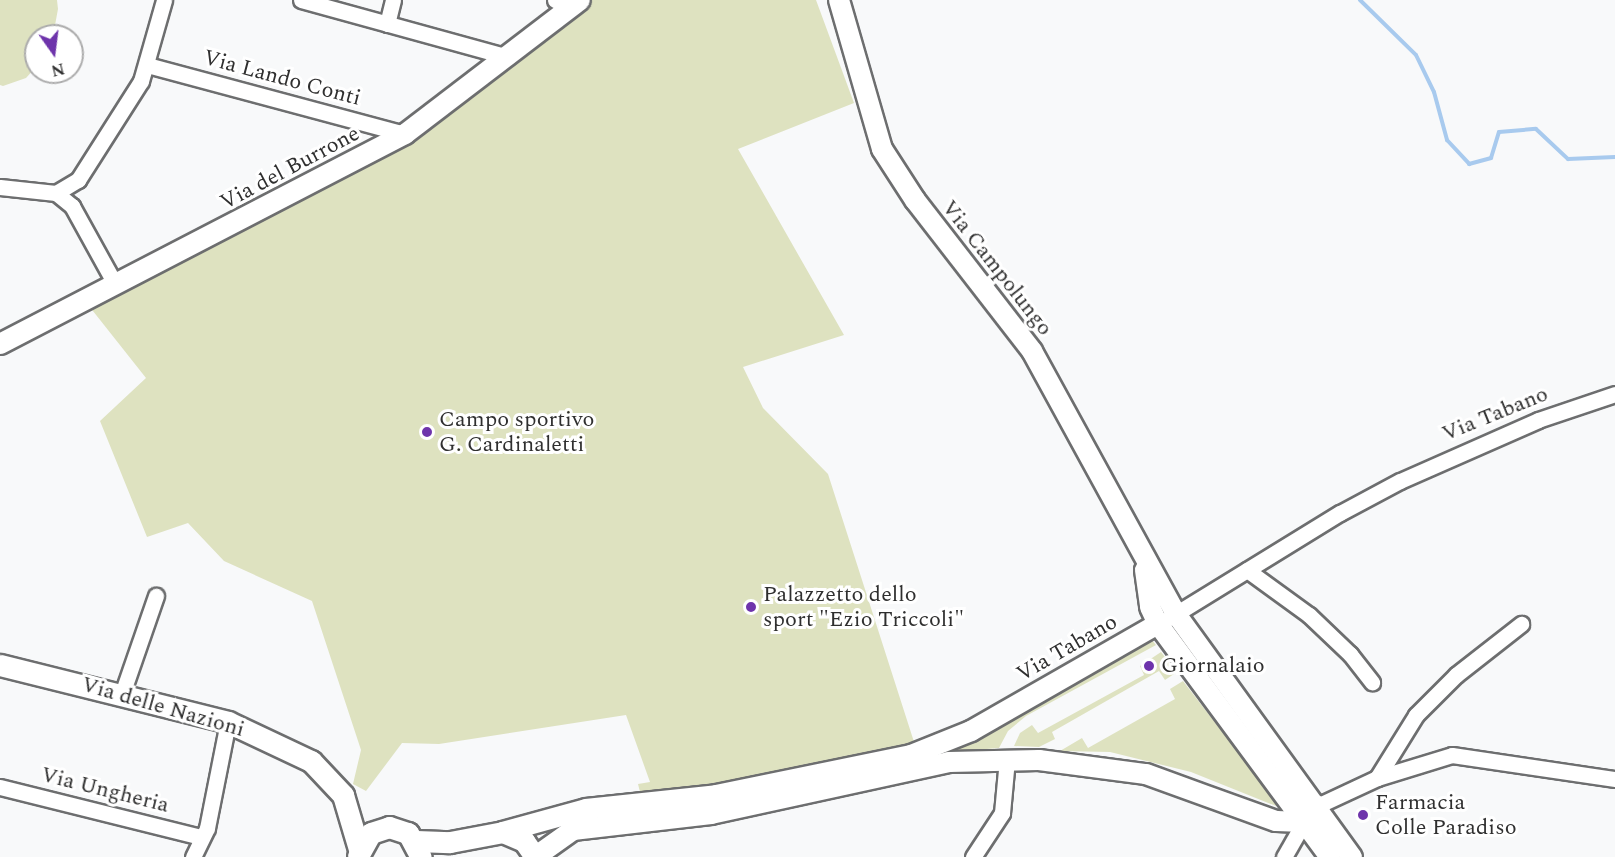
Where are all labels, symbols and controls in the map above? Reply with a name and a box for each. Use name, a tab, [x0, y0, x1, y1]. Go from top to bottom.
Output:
north arrow	[24, 24, 84, 84]
street label: Via Lando Conti	[200, 44, 364, 112]
text: N	[49, 56, 67, 83]
street label: Via del Burrone	[216, 120, 364, 216]
street label: Via Campolungo	[936, 195, 1058, 341]
street label: Via Tabano	[1438, 381, 1552, 447]
place label: Campo sportivo G. Cardinaletti	[439, 406, 594, 458]
marker: Campo sportivo G. Cardinaletti	[420, 425, 434, 439]
place label: Palazzetto dello sport "Ezio Triccoli"	[763, 581, 964, 632]
marker: Palazzetto dello sport "Ezio Triccoli"	[744, 600, 758, 614]
street label: Via Tabano	[1012, 609, 1122, 687]
place label: Giornalaio	[1161, 653, 1265, 679]
marker: Giornalaio	[1142, 659, 1156, 673]
street label: Via delle Nazioni	[78, 671, 248, 743]
street label: Via Ungheria	[38, 761, 172, 819]
place label: Farmacia Colle Paradiso	[1375, 789, 1517, 840]
marker: Farmacia Colle Paradiso	[1356, 808, 1370, 822]

